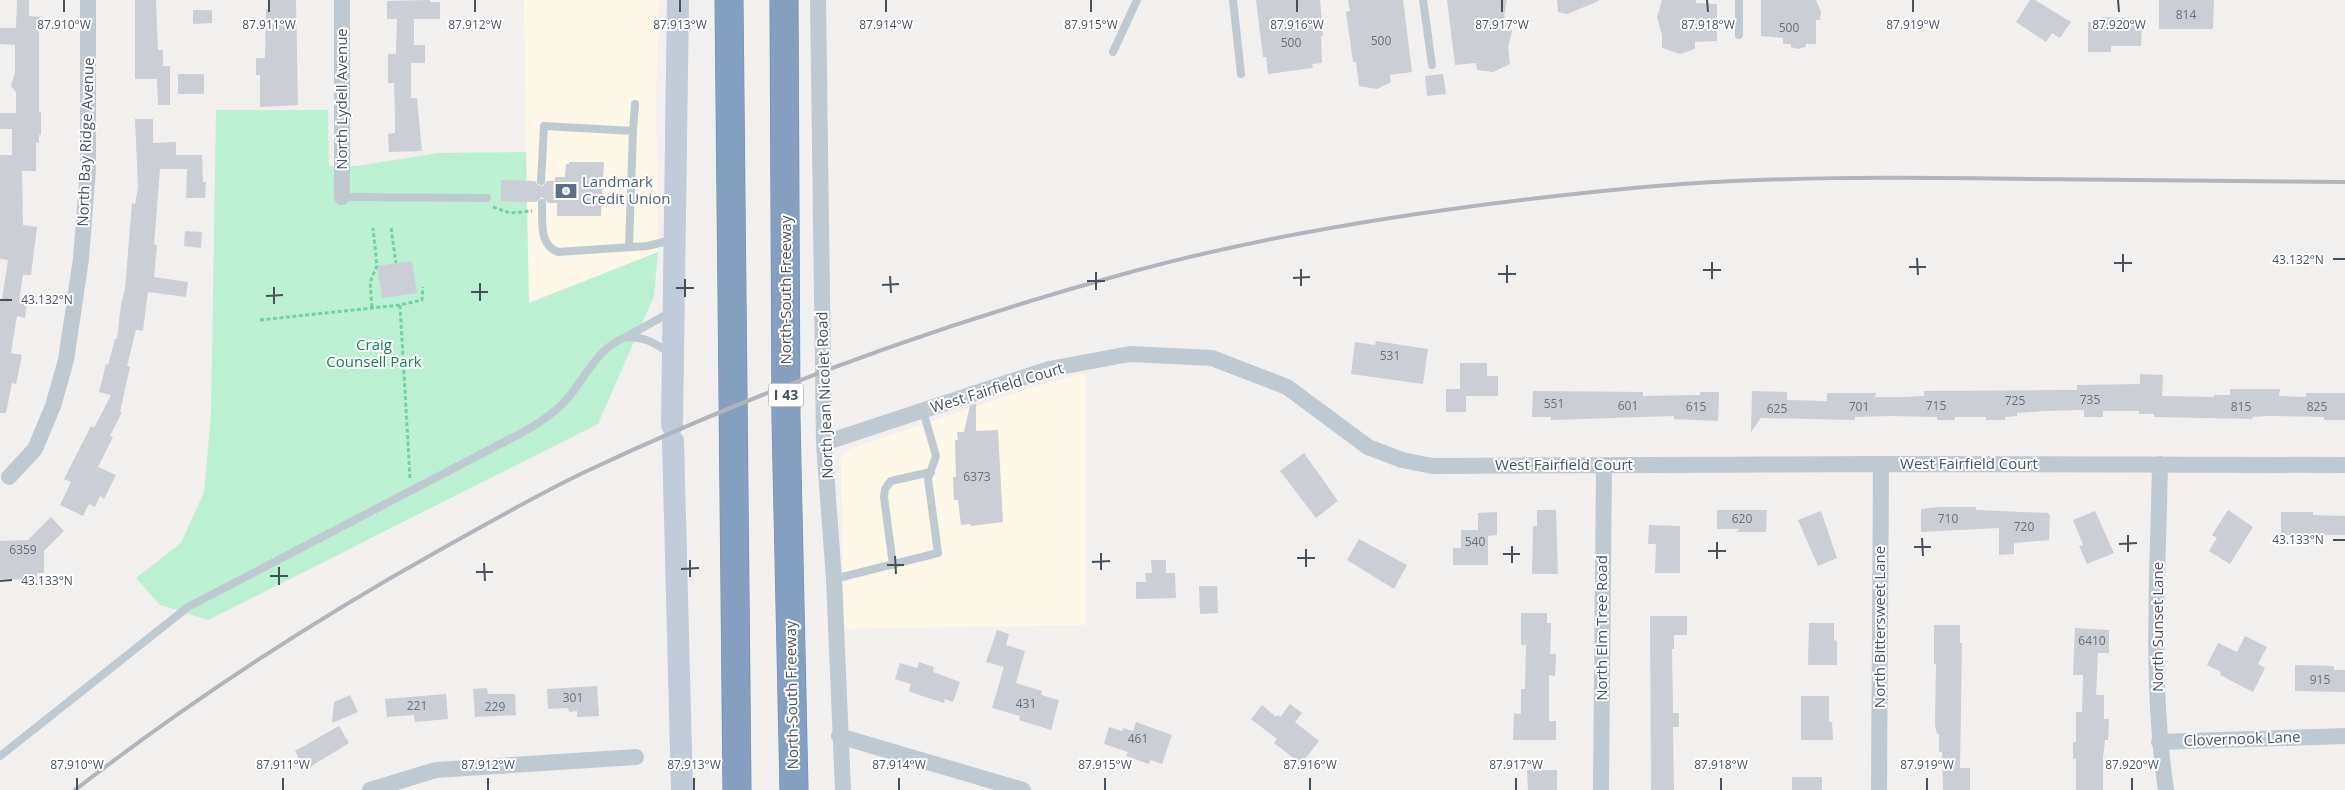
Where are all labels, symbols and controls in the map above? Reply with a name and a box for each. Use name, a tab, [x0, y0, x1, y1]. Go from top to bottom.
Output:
house number: 814	[2176, 6, 2196, 23]
text: 87.910°W	[37, 16, 91, 33]
text: 87.911°W	[242, 16, 296, 33]
text: 87.912°W	[448, 16, 502, 33]
text: 87.913°W	[653, 16, 707, 33]
text: 87.914°W	[859, 16, 913, 33]
text: 87.915°W	[1064, 16, 1118, 33]
text: 87.916°W	[1270, 16, 1324, 33]
text: 87.917°W	[1475, 16, 1529, 33]
text: 87.918°W	[1681, 16, 1735, 33]
text: 87.919°W	[1886, 16, 1940, 33]
text: 87.920°W	[2092, 16, 2146, 33]
house number: 500	[1779, 19, 1799, 36]
street label: North Lydell Avenue	[331, 28, 351, 170]
house number: 500	[1371, 32, 1391, 49]
house number: 500	[1281, 34, 1301, 51]
street label: North Bay Ridge Avenue	[72, 57, 98, 227]
place label: Landmark Credit Union	[582, 171, 670, 208]
bank icon: Landmark Credit Union	[553, 178, 579, 204]
street label: North-South Freeway	[775, 215, 795, 364]
text: 43.132°N	[2272, 251, 2324, 268]
text: 43.132°N	[21, 291, 73, 308]
street label: North Jean Nicolet Road	[811, 311, 837, 479]
park label: Craig Counsell Park	[326, 334, 422, 371]
house number: 531	[1380, 347, 1400, 364]
street label: West Fairfield Court	[928, 357, 1066, 417]
road number: I 43	[768, 384, 804, 406]
house number: 735	[2080, 391, 2100, 408]
house number: 725	[2005, 392, 2025, 409]
house number: 551	[1544, 395, 1564, 412]
house number: 601	[1618, 397, 1638, 414]
house number: 715	[1926, 397, 1946, 414]
house number: 615	[1686, 398, 1706, 415]
house number: 701	[1849, 398, 1869, 415]
house number: 815	[2231, 398, 2251, 415]
house number: 825	[2307, 398, 2327, 415]
house number: 625	[1767, 400, 1787, 417]
street label: West Fairfield Court	[1900, 453, 2038, 473]
street label: West Fairfield Court	[1495, 454, 1633, 474]
house number: 6373	[963, 468, 991, 485]
house number: 620	[1732, 510, 1752, 527]
house number: 710	[1938, 510, 1958, 527]
house number: 720	[2014, 518, 2034, 535]
text: 43.133°N	[2272, 531, 2324, 548]
house number: 540	[1465, 533, 1485, 550]
house number: 6359	[9, 541, 37, 558]
street label: North Bittersweet Lane	[1869, 546, 1889, 708]
street label: North Elm Tree Road	[1591, 555, 1611, 701]
street label: North Sunset Lane	[2147, 562, 2167, 692]
text: 43.133°N	[21, 572, 73, 589]
street label: North-South Freeway	[780, 620, 802, 770]
house number: 6410	[2078, 632, 2106, 649]
house number: 915	[2310, 671, 2330, 688]
house number: 301	[563, 689, 583, 706]
house number: 431	[1016, 695, 1036, 712]
house number: 221	[407, 697, 427, 714]
house number: 229	[485, 698, 505, 715]
street label: Clovernook Lane	[2183, 726, 2301, 750]
house number: 461	[1128, 730, 1148, 747]
text: 87.910°W	[50, 756, 104, 773]
text: 87.911°W	[256, 756, 310, 773]
text: 87.912°W	[461, 756, 515, 773]
text: 87.913°W	[667, 756, 721, 773]
text: 87.914°W	[872, 756, 926, 773]
text: 87.915°W	[1078, 756, 1132, 773]
text: 87.916°W	[1283, 756, 1337, 773]
text: 87.917°W	[1489, 756, 1543, 773]
text: 87.918°W	[1694, 756, 1748, 773]
text: 87.919°W	[1900, 756, 1954, 773]
text: 87.920°W	[2105, 756, 2159, 773]

